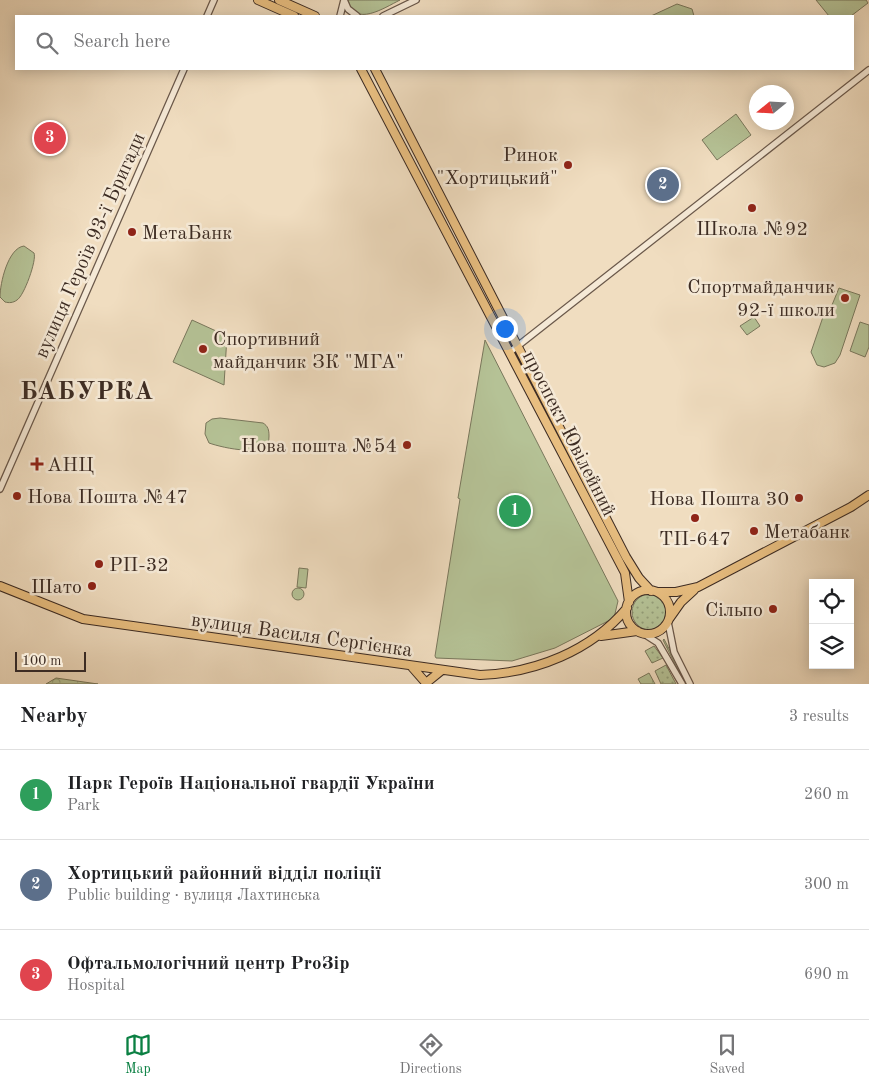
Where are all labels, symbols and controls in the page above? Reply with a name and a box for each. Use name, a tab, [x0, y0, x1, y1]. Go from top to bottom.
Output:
search box	[15, 15, 854, 70]
icon: search	[33, 29, 61, 57]
text: Search here	[73, 33, 170, 52]
north arrow	[749, 85, 794, 130]
pin: 3	[34, 119, 66, 157]
street label: вулиця Героїв 93-ї Бригади	[28, 128, 150, 362]
place label: Ринок "Хортицький"	[437, 146, 558, 189]
marker: Ринок "Хортицький"	[562, 159, 574, 171]
pin: 2	[647, 166, 679, 204]
marker: Школа №92	[746, 202, 758, 214]
place label: Школа №92	[696, 220, 808, 240]
place label: МетаБанк	[142, 224, 232, 244]
marker: МетаБанк	[126, 226, 138, 238]
place label: Спортмайданчик 92-ї школи	[687, 278, 835, 321]
marker: Спортмайданчик 92-ї школи	[839, 292, 851, 304]
your location	[492, 316, 518, 342]
place label: Спортивний майданчик ЗК "МГА"	[213, 330, 404, 373]
marker: Спортивний майданчик ЗК "МГА"	[197, 343, 209, 355]
street label: проспект Ювілейний	[518, 348, 619, 520]
district label: БАБУРКА	[20, 380, 154, 405]
place label: Нова пошта №54	[241, 437, 397, 457]
marker: Нова пошта №54	[401, 439, 413, 451]
place label: АНЦ	[47, 456, 94, 476]
marker: АНЦ	[31, 458, 43, 470]
place label: Нова Пошта №47	[27, 488, 188, 508]
marker: Нова Пошта №47	[11, 490, 23, 502]
place label: Нова Пошта 30	[649, 490, 789, 510]
pin: 1	[499, 492, 531, 530]
marker: Нова Пошта 30	[793, 492, 805, 504]
marker: ТП-647	[689, 512, 701, 524]
place label: Метабанк	[764, 523, 850, 543]
marker: Метабанк	[748, 525, 760, 537]
place label: ТП-647	[659, 530, 731, 550]
place label: РП-32	[109, 556, 169, 576]
marker: РП-32	[93, 558, 105, 570]
place label: Шато	[31, 578, 82, 598]
map controls	[809, 579, 854, 669]
button: locate	[809, 579, 854, 624]
marker: Шато	[86, 580, 98, 592]
place label: Сільпо	[705, 601, 763, 621]
marker: Сільпо	[767, 603, 779, 615]
street label: вулиця Василя Сергієнка	[190, 611, 414, 661]
button: layers	[809, 624, 854, 669]
scale bar	[15, 649, 86, 672]
text: 100 m	[22, 654, 61, 668]
text: Nearby	[20, 706, 88, 727]
text: 3 results	[789, 709, 849, 725]
text: Парк Героїв Національної гвардії України	[67, 775, 435, 794]
text: 1	[31, 787, 41, 803]
text: 260 m	[804, 787, 849, 803]
text: Park	[67, 798, 100, 814]
text: Хортицький районний відділ поліції	[67, 865, 381, 884]
text: 2	[31, 877, 41, 893]
text: 300 m	[804, 877, 849, 893]
text: Public building · вулиця Лахтинська	[67, 888, 320, 904]
text: Офтальмологічний центр ProЗір	[67, 955, 350, 974]
text: 3	[31, 967, 41, 983]
text: 690 m	[804, 967, 849, 983]
text: Hospital	[67, 978, 125, 994]
tab: Map	[124, 1031, 152, 1078]
tab: Directions	[400, 1031, 462, 1078]
tab: Saved	[709, 1031, 745, 1078]

